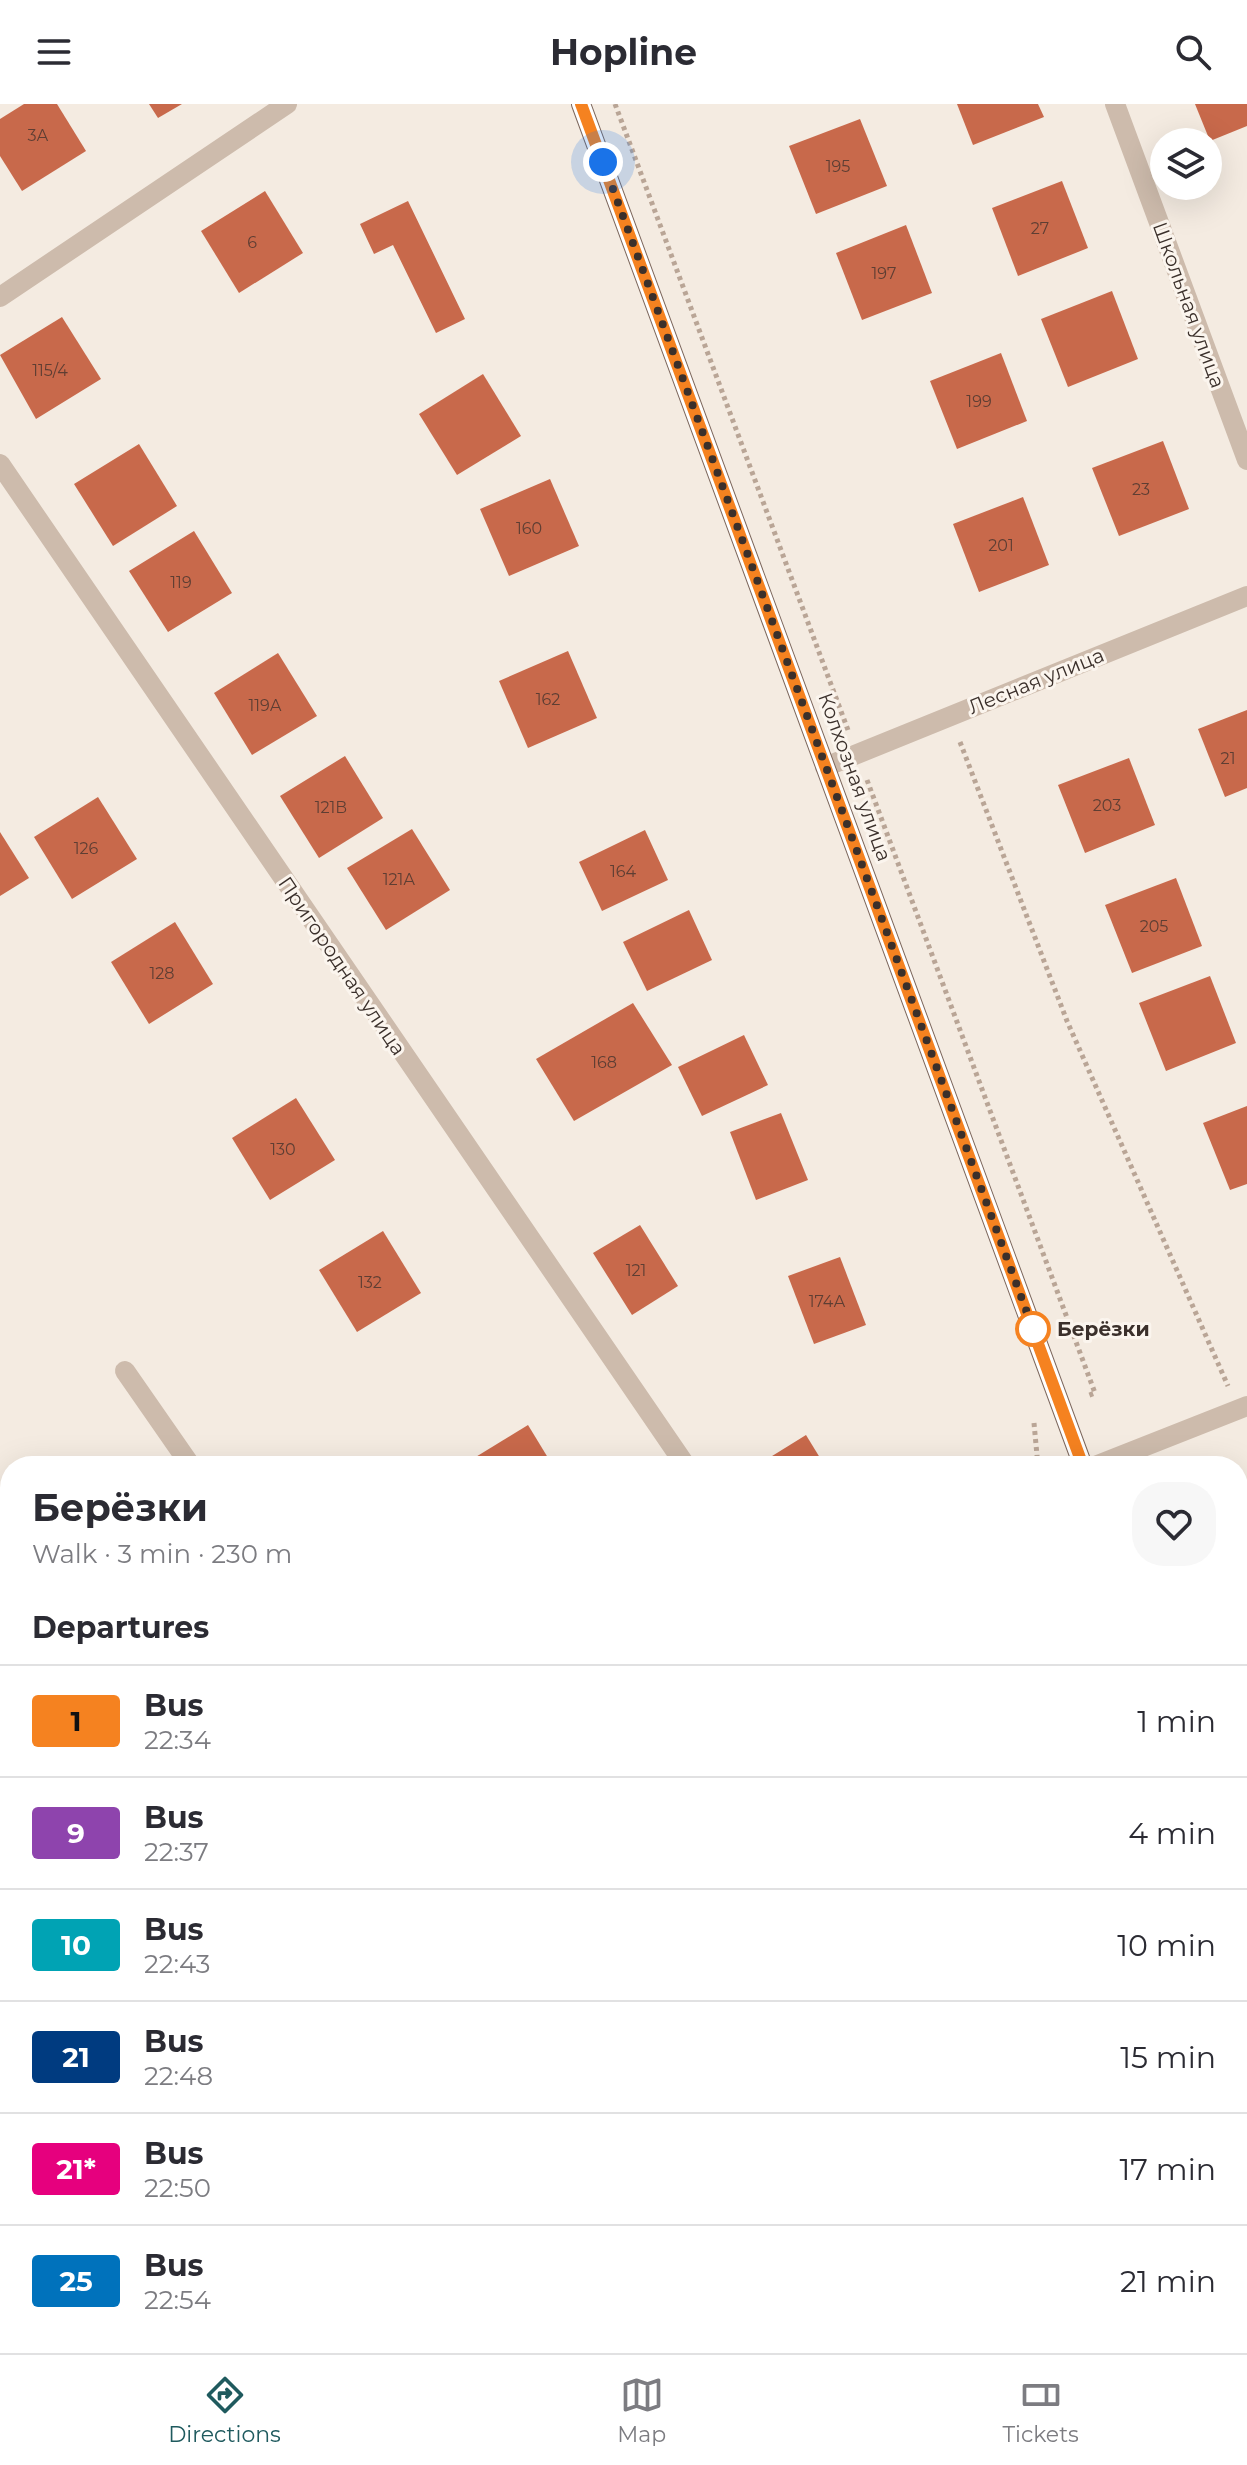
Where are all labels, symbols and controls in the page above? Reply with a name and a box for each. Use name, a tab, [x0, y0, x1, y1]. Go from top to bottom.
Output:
icon: menu	[32, 30, 76, 74]
text: Hopline	[550, 30, 697, 74]
icon: search	[1171, 30, 1215, 74]
house number: 3А	[28, 126, 49, 145]
map controls	[1150, 128, 1222, 200]
button: layers	[1150, 128, 1222, 200]
your location	[583, 142, 623, 182]
house number: 195	[826, 157, 850, 176]
house number: 27	[1031, 219, 1049, 238]
street label: Школьная улица	[1148, 219, 1230, 391]
house number: 6	[247, 233, 257, 252]
house number: 197	[872, 264, 896, 283]
house number: 115/4	[32, 361, 68, 380]
house number: 199	[966, 392, 992, 411]
house number: 23	[1132, 480, 1150, 499]
house number: 160	[516, 519, 542, 538]
house number: 201	[988, 536, 1014, 555]
house number: 119	[170, 573, 192, 592]
street label: Лесная улица	[965, 643, 1107, 719]
house number: 162	[536, 690, 560, 709]
street label: Колхозная улица	[813, 690, 897, 864]
house number: 119А	[248, 696, 282, 715]
house number: 21	[1221, 749, 1235, 768]
house number: 203	[1093, 796, 1121, 815]
house number: 121В	[315, 798, 347, 817]
house number: 126	[74, 839, 99, 858]
house number: 164	[610, 862, 636, 881]
house number: 121А	[383, 870, 415, 889]
street label: Пригородная улица	[273, 872, 411, 1060]
house number: 205	[1140, 917, 1168, 936]
house number: 128	[149, 964, 175, 983]
house number: 168	[591, 1053, 617, 1072]
house number: 130	[270, 1140, 296, 1159]
house number: 121	[626, 1261, 646, 1280]
house number: 132	[358, 1273, 382, 1292]
house number: 174А	[809, 1292, 845, 1311]
marker: Берёзки	[1016, 1312, 1050, 1346]
place label: Берёзки	[1057, 1317, 1150, 1341]
button: heart	[1132, 1482, 1216, 1566]
text: Берёзки	[32, 1484, 208, 1531]
text: Walk · 3 min · 230 m	[32, 1538, 292, 1570]
text: Departures	[32, 1609, 209, 1646]
text: Bus	[144, 1687, 204, 1724]
text: 1 min	[1137, 1703, 1216, 1740]
text: 1	[71, 1704, 81, 1738]
text: 22:34	[144, 1724, 211, 1756]
text: Bus	[144, 1799, 204, 1836]
text: 4 min	[1128, 1815, 1216, 1852]
text: 9	[67, 1816, 85, 1850]
text: 22:37	[144, 1836, 209, 1868]
text: Bus	[144, 1911, 204, 1948]
text: 10 min	[1117, 1927, 1216, 1964]
text: 10	[61, 1928, 91, 1962]
text: 22:43	[144, 1948, 211, 1980]
text: Bus	[144, 2023, 204, 2060]
text: 15 min	[1120, 2039, 1216, 2076]
text: 21	[62, 2040, 90, 2074]
text: 22:48	[144, 2060, 213, 2092]
text: Bus	[144, 2135, 204, 2172]
text: 17 min	[1119, 2151, 1216, 2188]
text: 21*	[56, 2152, 96, 2186]
text: 22:50	[144, 2172, 211, 2204]
text: Bus	[144, 2247, 204, 2284]
text: 21 min	[1120, 2263, 1216, 2300]
text: 25	[59, 2264, 93, 2298]
text: 22:54	[144, 2284, 211, 2316]
tab: Directions	[168, 2373, 281, 2448]
tab: Map	[617, 2373, 666, 2448]
tab: Tickets	[1002, 2373, 1079, 2448]

